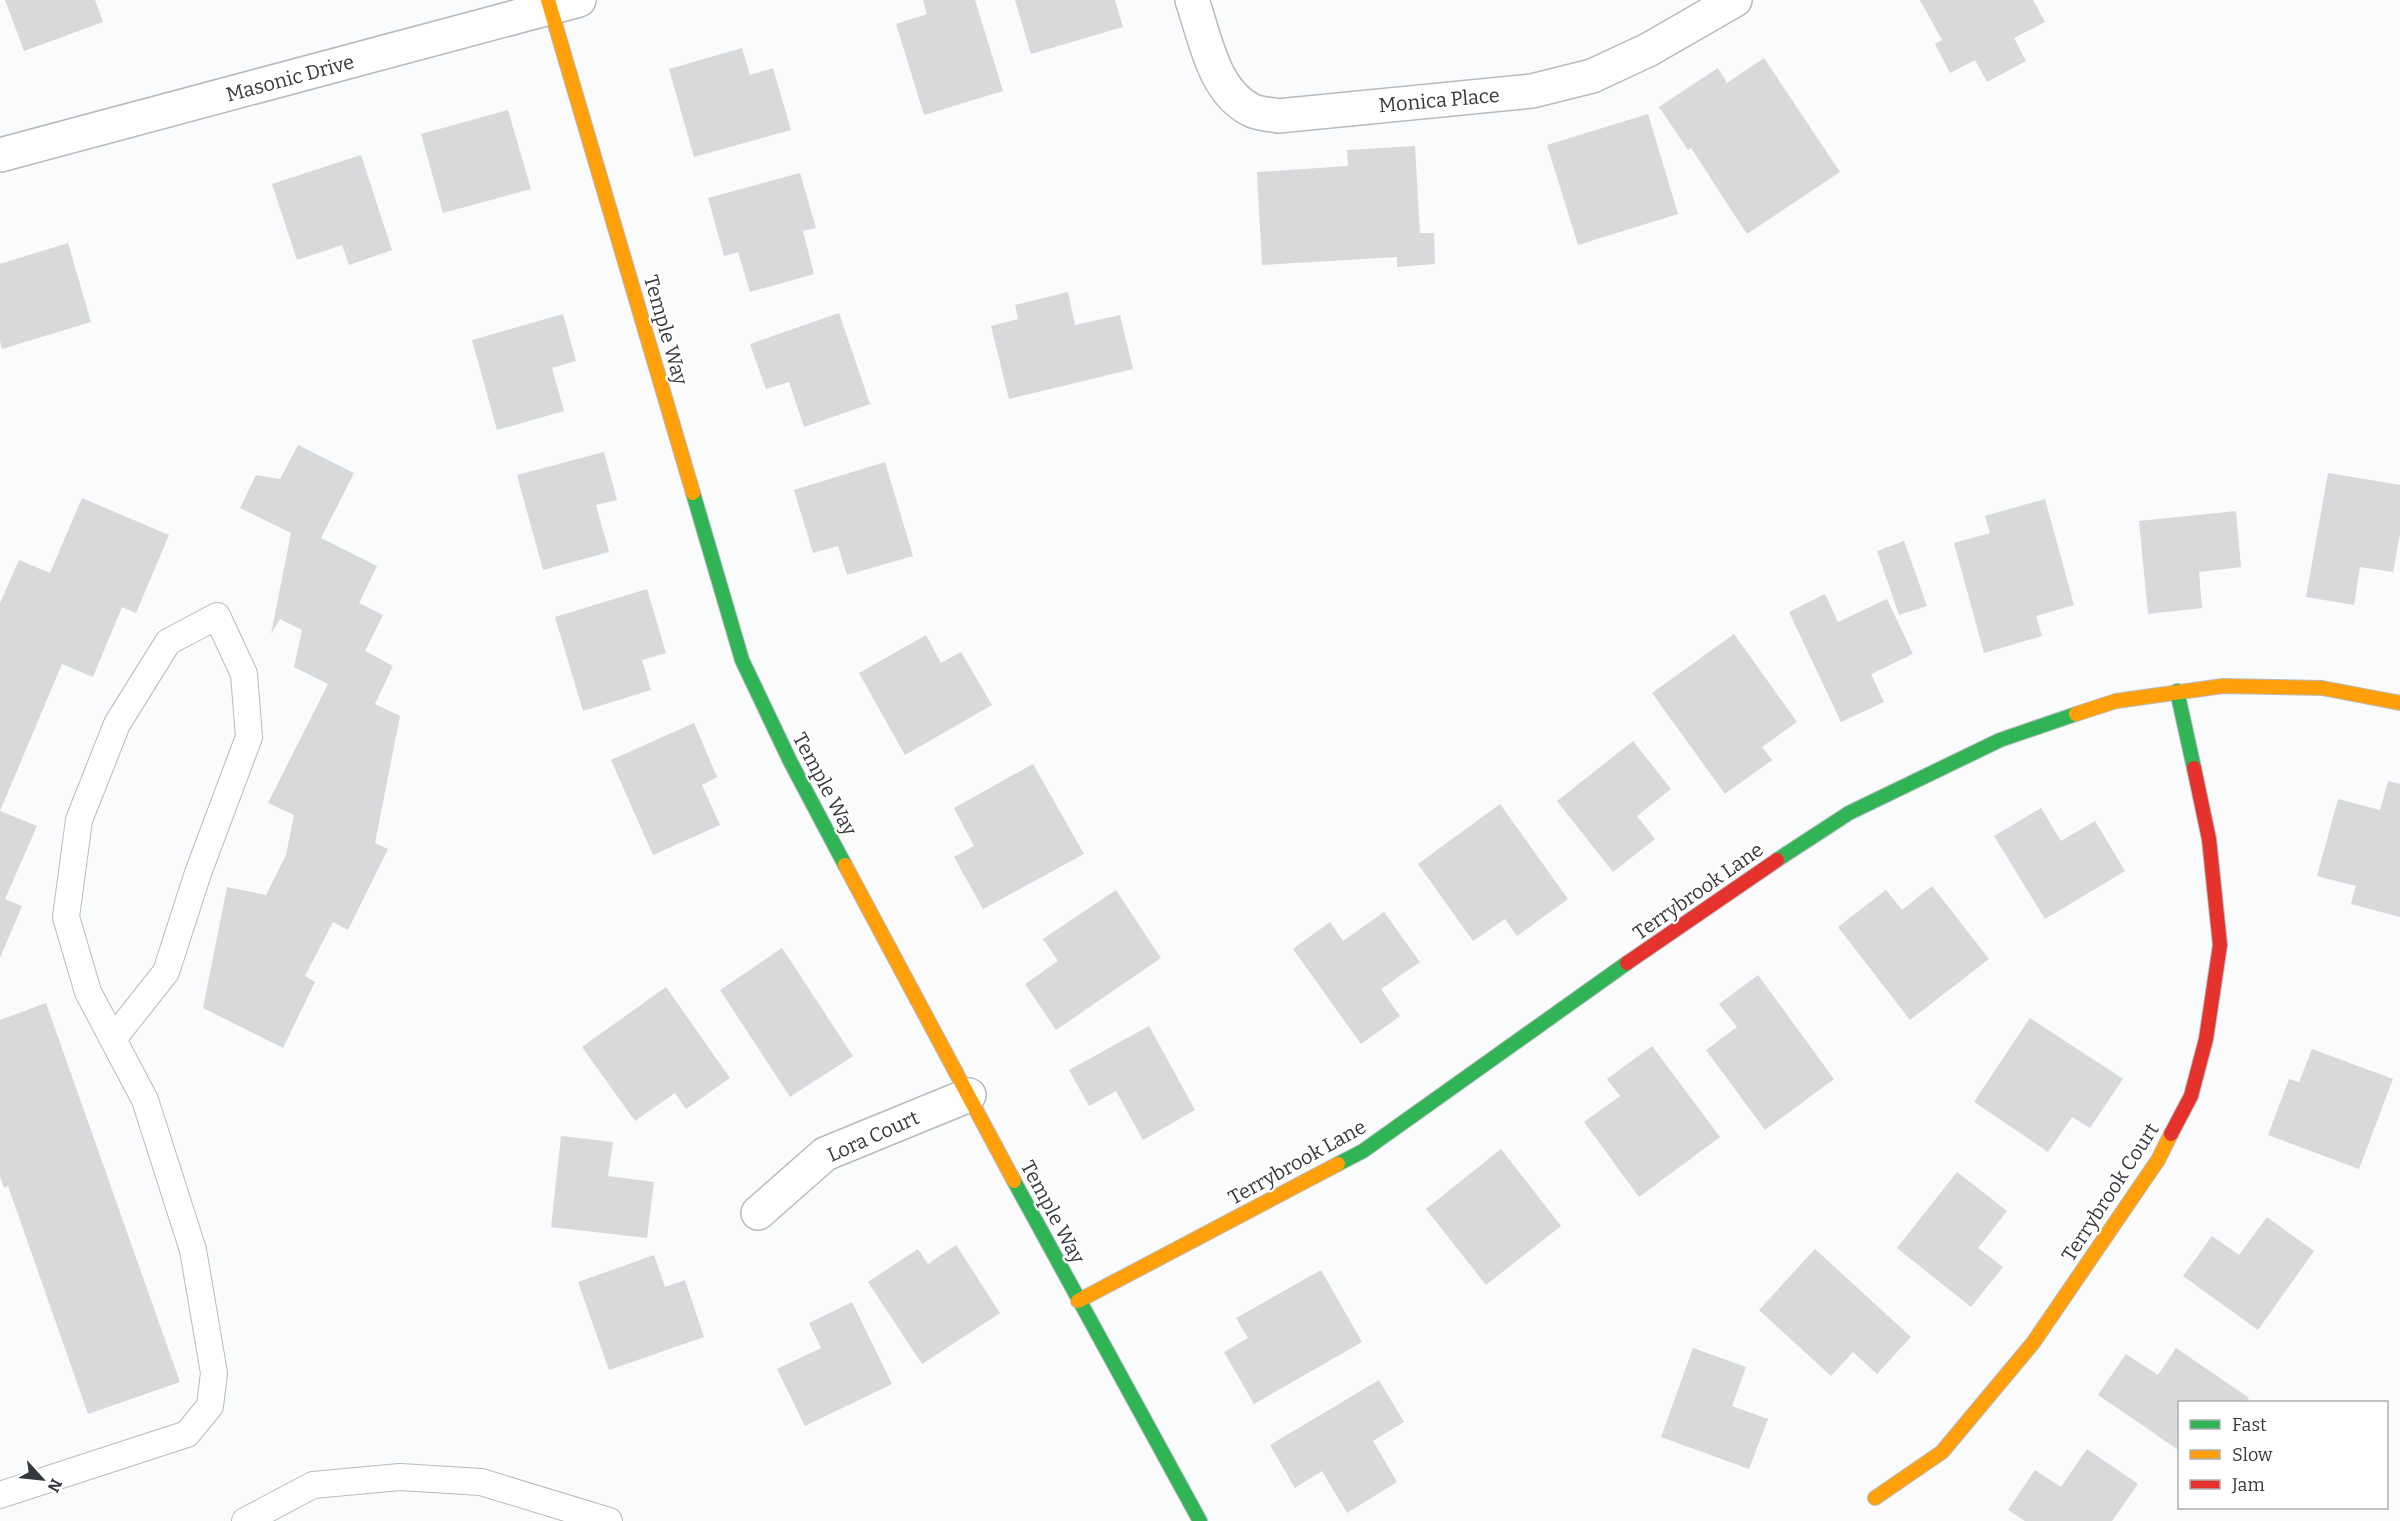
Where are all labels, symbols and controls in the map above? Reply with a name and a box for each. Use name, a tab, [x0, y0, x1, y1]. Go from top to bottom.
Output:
street label: Masonic Drive	[223, 49, 357, 107]
street label: Monica Place	[1377, 83, 1501, 117]
street label: Temple Way	[639, 272, 693, 388]
street label: Temple Way	[788, 728, 862, 840]
street label: Terrybrook Lane	[1628, 837, 1768, 945]
street label: Lora Court	[823, 1105, 923, 1167]
street label: Terrybrook Lane	[1224, 1114, 1370, 1210]
street label: Terrybrook Court	[2056, 1118, 2164, 1266]
street label: Temple Way	[1016, 1156, 1090, 1268]
legend	[2178, 1401, 2388, 1509]
text: Fast	[2232, 1414, 2267, 1436]
text: Slow	[2232, 1444, 2273, 1466]
north arrow	[12, 1449, 72, 1509]
text: Jam	[2231, 1474, 2265, 1496]
text: N	[44, 1476, 66, 1495]

